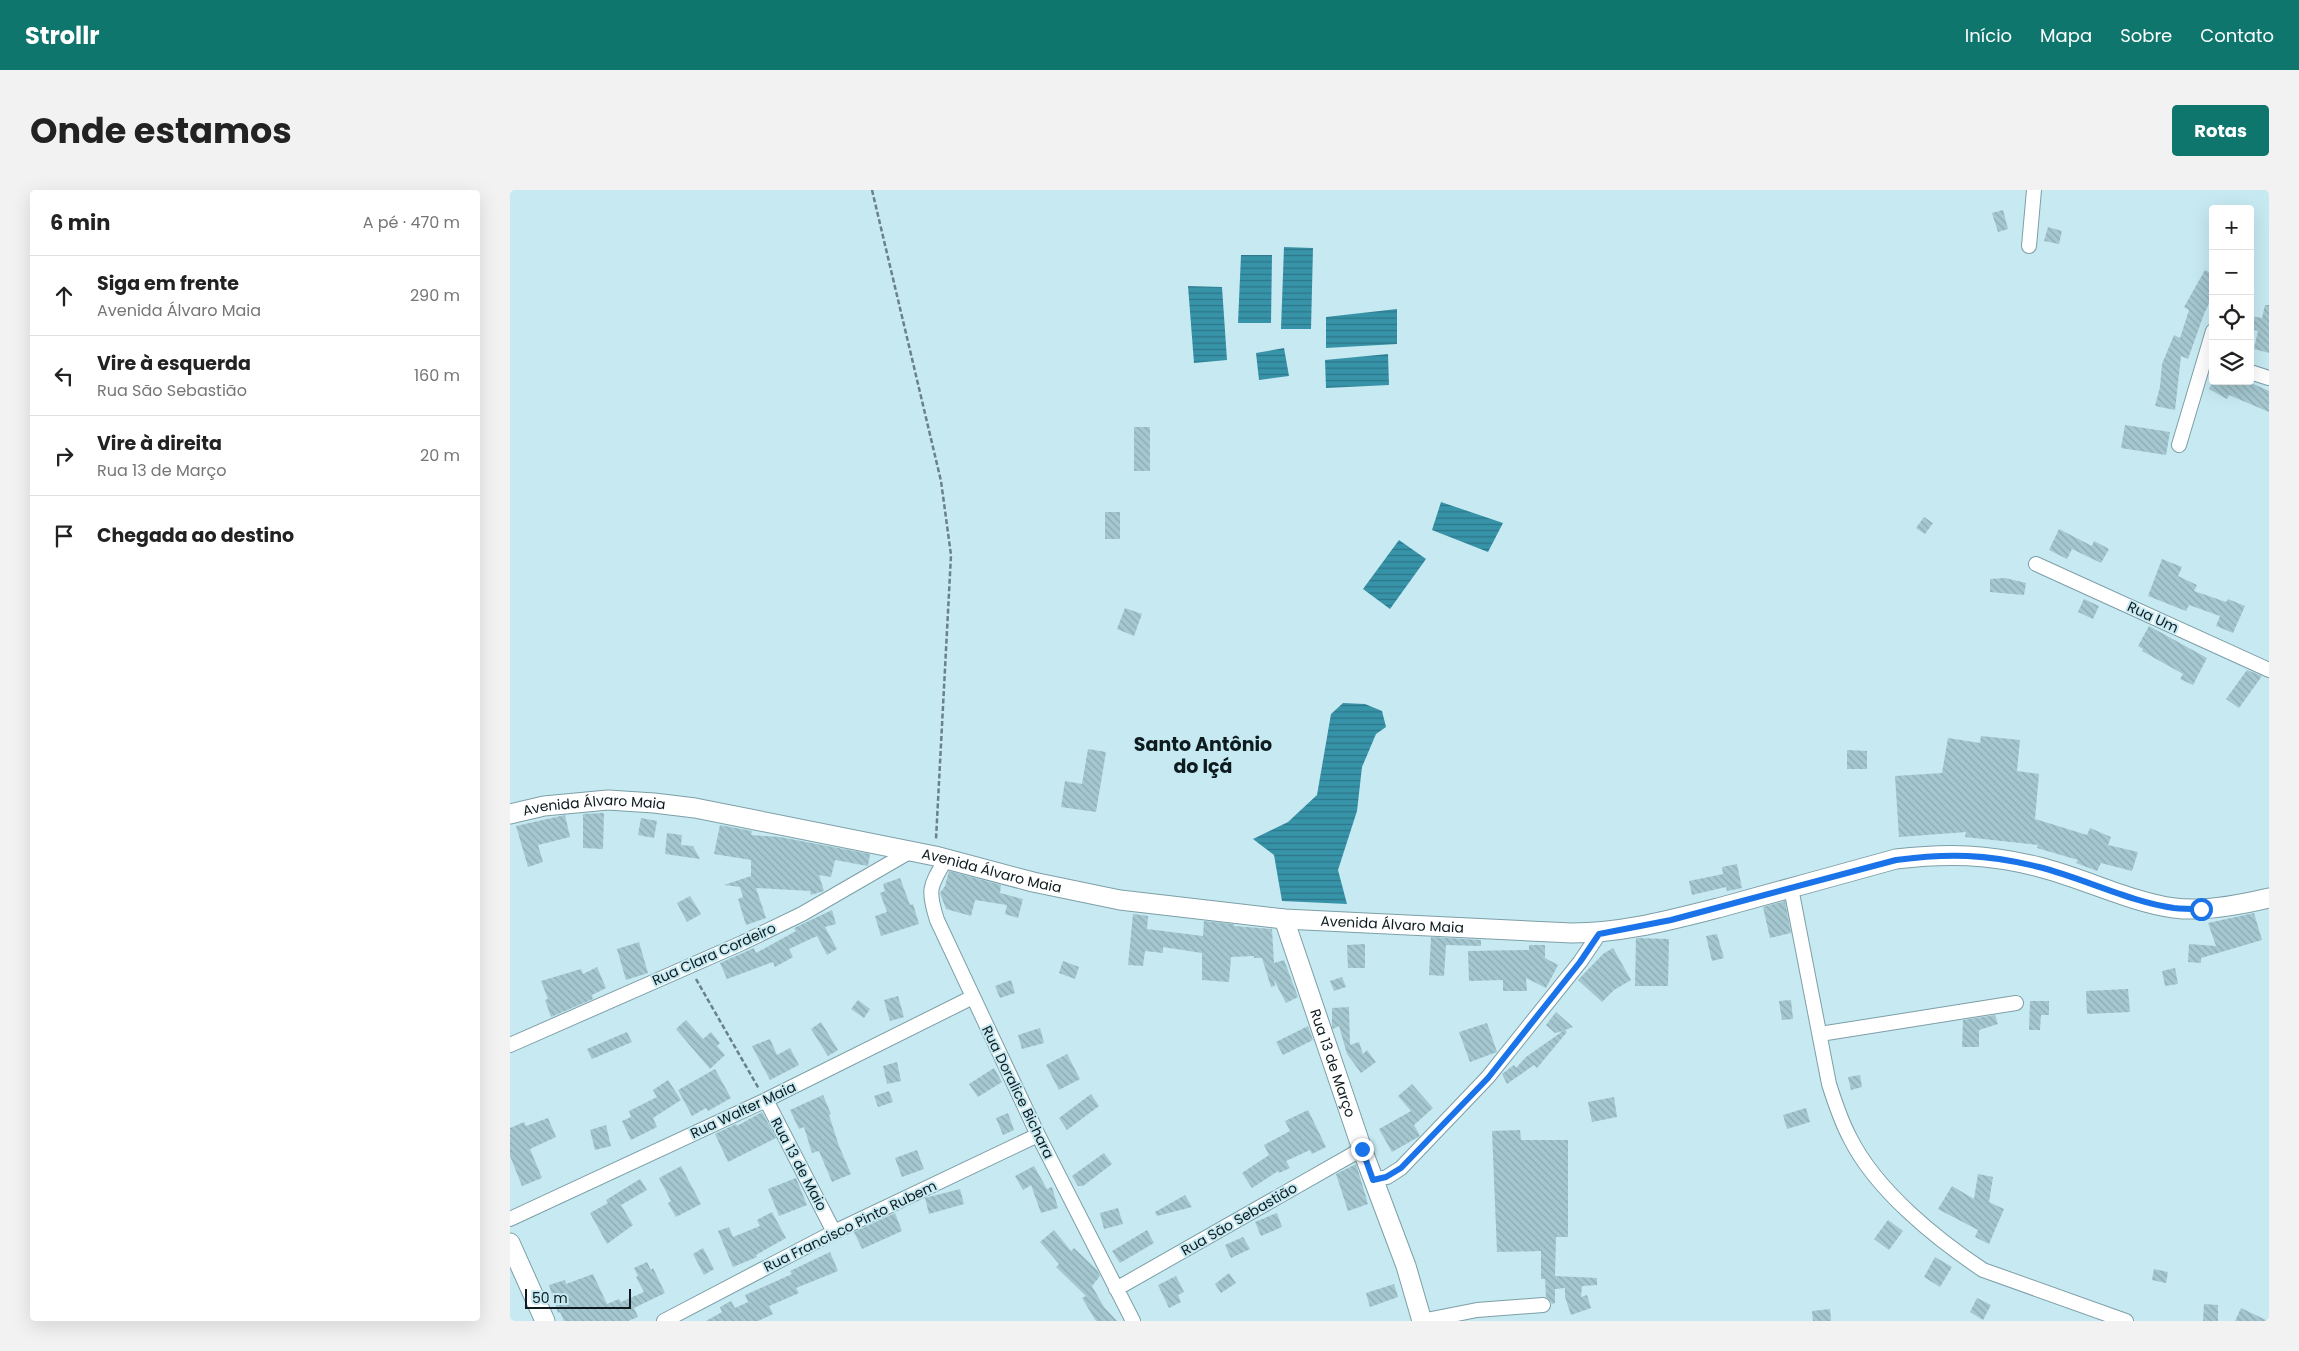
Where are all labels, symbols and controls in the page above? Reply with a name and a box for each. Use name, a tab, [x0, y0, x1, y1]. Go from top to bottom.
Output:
text: Strollr	[25, 19, 100, 52]
text: Início	[1965, 23, 2012, 48]
text: Mapa	[2040, 23, 2092, 48]
text: Sobre	[2120, 23, 2172, 48]
text: Contato	[2200, 23, 2274, 48]
button: Rotas	[2172, 105, 2269, 156]
text: Onde estamos	[30, 106, 292, 155]
map controls	[2209, 205, 2254, 385]
button: +	[2209, 205, 2254, 250]
text: 6 min	[50, 208, 110, 237]
text: A pé · 470 m	[363, 211, 460, 234]
button: −	[2209, 250, 2254, 295]
text: Siga em frente	[97, 270, 239, 297]
icon: ahead	[50, 282, 78, 310]
text: 290 m	[410, 284, 460, 307]
button: locate	[2209, 295, 2254, 340]
text: Avenida Álvaro Maia	[97, 299, 261, 322]
button: layers	[2209, 340, 2254, 385]
text: Vire à esquerda	[97, 350, 251, 377]
icon: left	[50, 362, 78, 390]
text: 160 m	[414, 364, 460, 387]
text: Rua São Sebastião	[97, 379, 247, 402]
text: Vire à direita	[97, 430, 222, 457]
icon: right	[50, 442, 78, 470]
text: 20 m	[420, 444, 460, 467]
text: Rua 13 de Março	[97, 459, 226, 482]
icon: arrive	[50, 522, 78, 550]
text: Chegada ao destino	[97, 522, 294, 549]
street label: Rua Um	[2124, 596, 2182, 638]
district label: Santo Antônio do Içá	[1134, 731, 1272, 780]
street label: Avenida Álvaro Maia	[521, 790, 667, 821]
street label: Avenida Álvaro Maia	[920, 844, 1064, 898]
route start	[2190, 898, 2213, 921]
street label: Avenida Álvaro Maia	[1320, 911, 1464, 938]
street label: Rua Clara Cordeiro	[649, 918, 779, 990]
street label: Rua 13 de Março	[1305, 1006, 1360, 1120]
street label: Rua Doralice Bichara	[977, 1022, 1059, 1162]
street label: Rua Walter Maia	[687, 1077, 799, 1143]
street label: Rua 13 de Maio	[766, 1114, 832, 1214]
route end	[1351, 1138, 1374, 1161]
street label: Rua Francisco Pinto Rubem	[760, 1175, 940, 1277]
street label: Rua São Sebastião	[1177, 1178, 1301, 1260]
scale bar	[525, 1286, 631, 1309]
text: 50 m	[532, 1288, 568, 1308]

